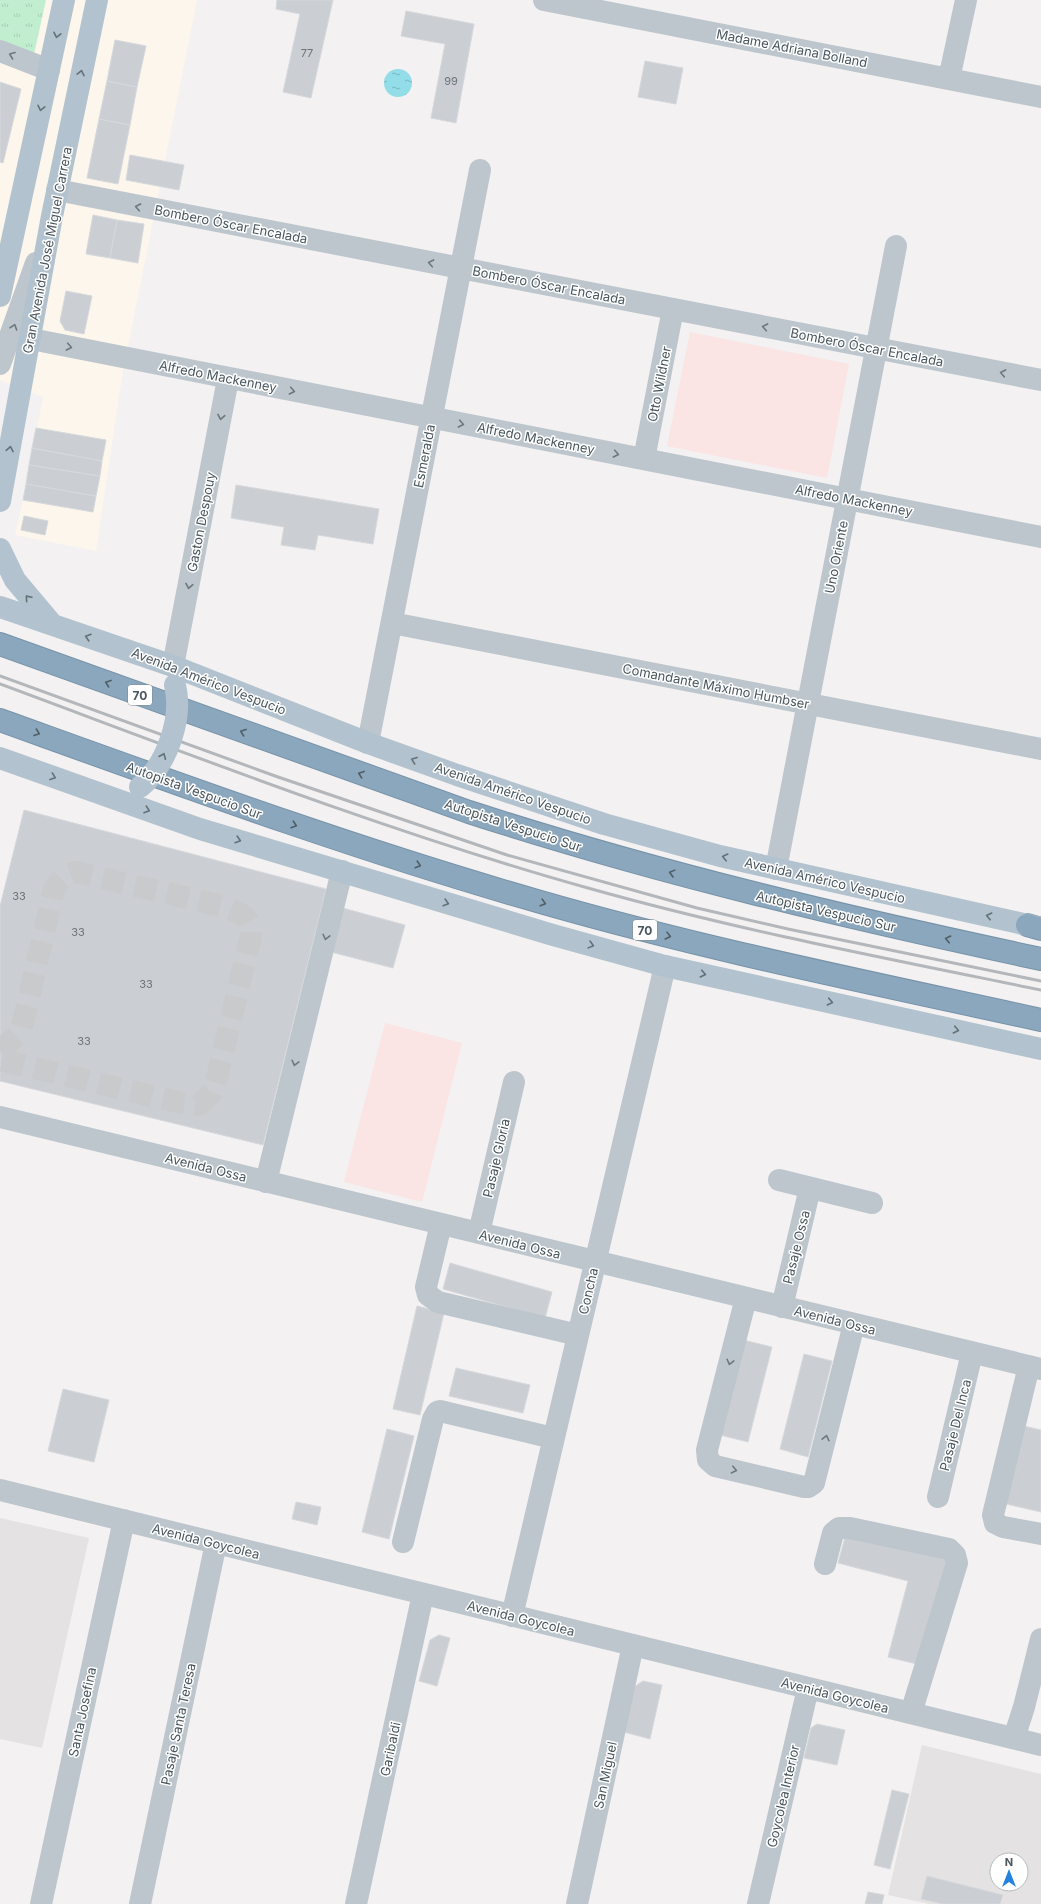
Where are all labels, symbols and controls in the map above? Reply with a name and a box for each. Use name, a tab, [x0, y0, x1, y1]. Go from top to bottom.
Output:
street label: Madame Adriana Bolland	[715, 25, 869, 71]
one-way arrow	[53, 32, 61, 38]
house number: 77	[301, 46, 313, 60]
one-way arrow	[8, 52, 16, 60]
one-way arrow	[77, 70, 85, 76]
house number: 99	[444, 74, 458, 88]
one-way arrow	[38, 105, 46, 111]
street label: Gran Avenida José Miguel Carrera	[19, 145, 75, 355]
street label: Bombero Óscar Encalada	[153, 201, 309, 247]
one-way arrow	[135, 203, 142, 211]
one-way arrow	[428, 259, 434, 267]
street label: Bombero Óscar Encalada	[471, 262, 627, 308]
one-way arrow	[10, 323, 18, 330]
one-way arrow	[762, 323, 768, 332]
street label: Bombero Óscar Encalada	[789, 324, 945, 370]
one-way arrow	[66, 342, 72, 351]
street label: Otto Wildner	[644, 345, 674, 423]
street label: Alfredo Mackenney	[158, 357, 278, 395]
one-way arrow	[1000, 369, 1006, 377]
one-way arrow	[289, 386, 296, 395]
one-way arrow	[217, 414, 226, 420]
one-way arrow	[458, 419, 464, 427]
street label: Alfredo Mackenney	[476, 419, 596, 457]
street label: Esmeralda	[410, 423, 438, 489]
one-way arrow	[5, 446, 13, 452]
one-way arrow	[613, 449, 620, 458]
street label: Gaston Despouy	[183, 471, 219, 573]
street label: Alfredo Mackenney	[794, 481, 914, 519]
street label: Uno Oriente	[821, 519, 851, 595]
one-way arrow	[185, 583, 193, 589]
one-way arrow	[26, 595, 33, 602]
one-way arrow	[85, 633, 92, 642]
street label: Avenida Américo Vespucio	[129, 644, 289, 718]
street label: Comandante Máximo Humbser	[621, 660, 811, 712]
one-way arrow	[104, 680, 111, 688]
road number: 70	[128, 685, 152, 705]
one-way arrow	[33, 728, 40, 737]
one-way arrow	[240, 728, 247, 736]
one-way arrow	[158, 753, 166, 761]
one-way arrow	[411, 756, 418, 764]
street label: Autopista Vespucio Sur	[124, 758, 264, 822]
street label: Avenida Américo Vespucio	[433, 759, 593, 827]
one-way arrow	[358, 770, 365, 779]
one-way arrow	[49, 772, 56, 780]
street label: Autopista Vespucio Sur	[442, 795, 584, 855]
one-way arrow	[143, 805, 150, 814]
one-way arrow	[291, 821, 298, 829]
one-way arrow	[234, 835, 241, 844]
one-way arrow	[722, 853, 729, 862]
street label: Avenida Américo Vespucio	[743, 854, 907, 906]
one-way arrow	[414, 860, 421, 869]
one-way arrow	[669, 869, 676, 878]
street label: Autopista Vespucio Sur	[754, 887, 898, 935]
house number: 33	[12, 889, 26, 903]
one-way arrow	[442, 898, 449, 907]
one-way arrow	[539, 898, 546, 907]
one-way arrow	[985, 913, 992, 921]
road number: 70	[633, 920, 657, 940]
house number: 33	[71, 925, 85, 939]
one-way arrow	[664, 931, 671, 940]
one-way arrow	[322, 933, 330, 940]
one-way arrow	[945, 936, 951, 944]
one-way arrow	[587, 940, 594, 949]
one-way arrow	[699, 969, 706, 977]
house number: 33	[139, 977, 153, 991]
one-way arrow	[826, 997, 833, 1005]
one-way arrow	[953, 1026, 960, 1034]
house number: 33	[77, 1034, 91, 1048]
one-way arrow	[291, 1060, 299, 1066]
street label: Pasaje Gloria	[479, 1117, 513, 1199]
street label: Avenida Ossa	[164, 1149, 248, 1185]
street label: Pasaje Ossa	[779, 1209, 813, 1285]
street label: Avenida Ossa	[478, 1226, 562, 1262]
street label: Concha	[575, 1266, 601, 1316]
street label: Avenida Ossa	[793, 1302, 877, 1338]
one-way arrow	[726, 1359, 734, 1365]
street label: Pasaje Del Inca	[936, 1377, 974, 1473]
one-way arrow	[822, 1434, 830, 1441]
one-way arrow	[731, 1466, 737, 1474]
street label: Avenida Goycolea	[151, 1520, 261, 1562]
street label: Avenida Goycolea	[466, 1597, 576, 1639]
street label: Pasaje Santa Teresa	[157, 1662, 199, 1786]
street label: Santa Josefina	[65, 1666, 99, 1758]
street label: Avenida Goycolea	[780, 1674, 890, 1716]
street label: Garibaldi	[376, 1720, 404, 1778]
street label: San Miguel	[590, 1740, 620, 1810]
street label: Goycolea Interior	[763, 1743, 803, 1849]
north arrow	[989, 1852, 1029, 1892]
text: N	[1005, 1855, 1013, 1869]

